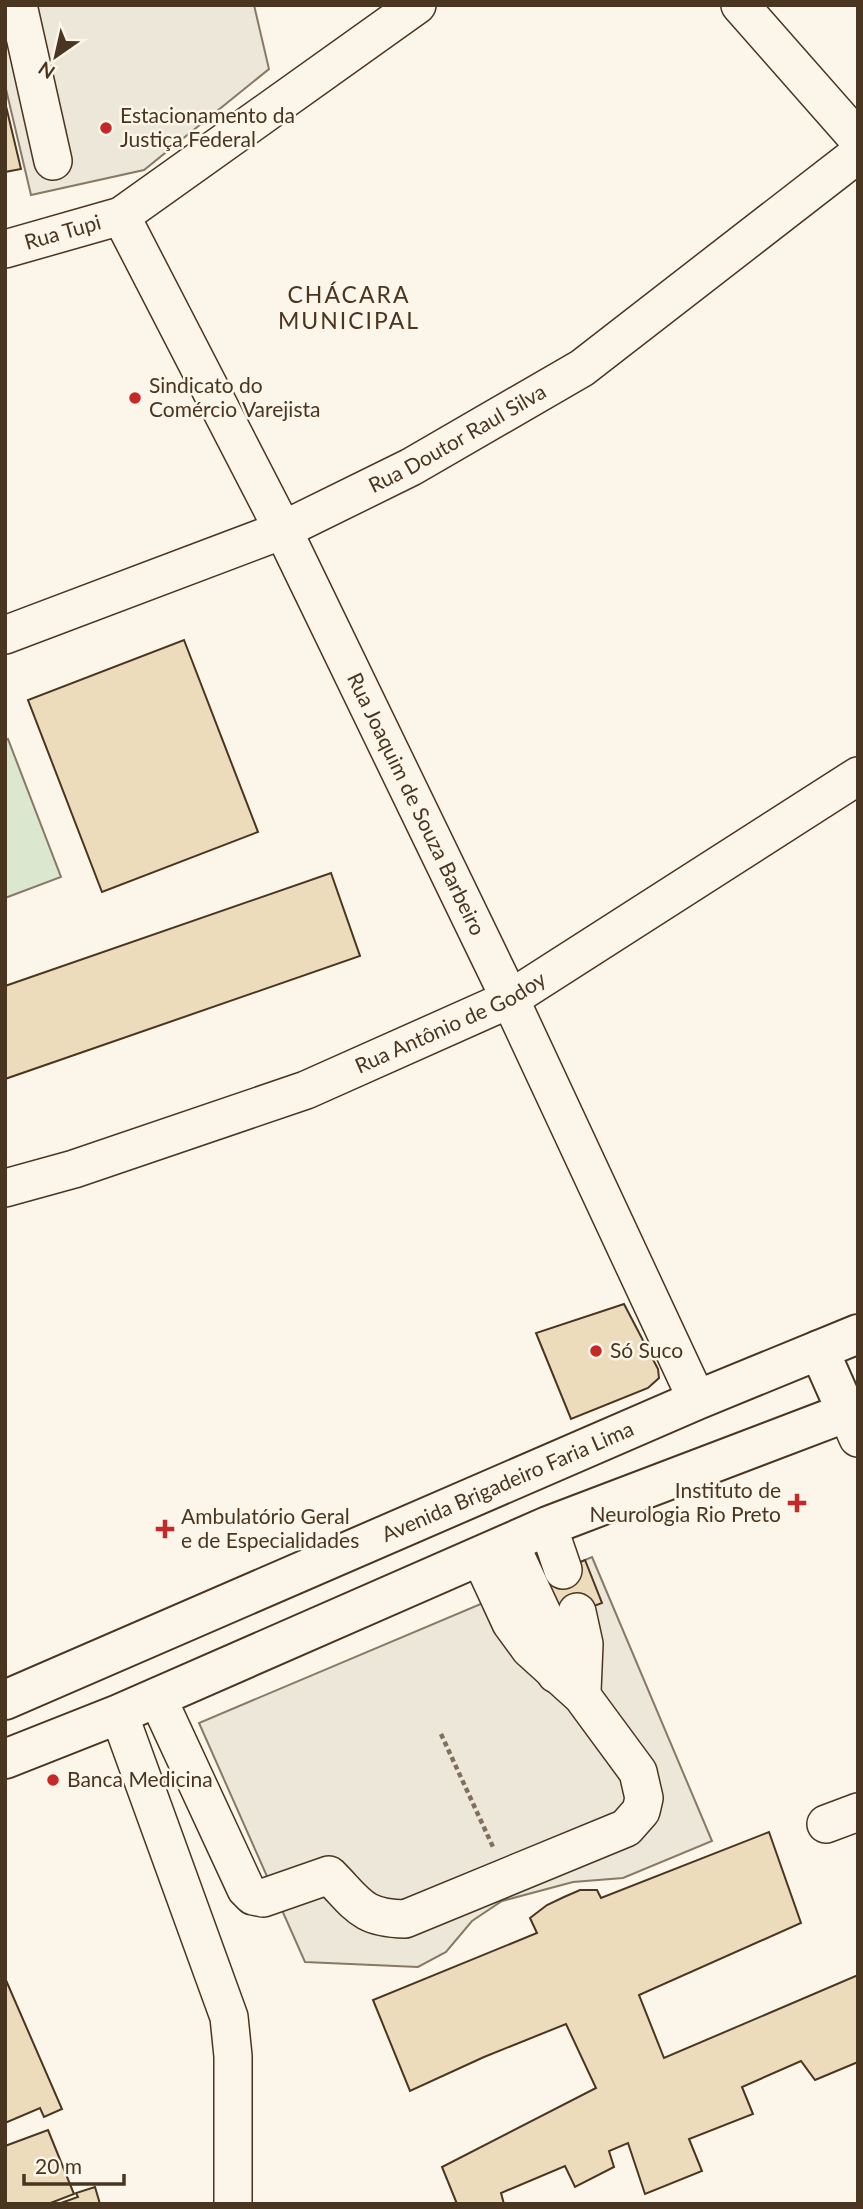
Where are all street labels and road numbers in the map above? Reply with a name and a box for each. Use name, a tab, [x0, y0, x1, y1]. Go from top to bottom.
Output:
street label: Rua Tupi	[21, 208, 103, 254]
street label: Rua Doutor Raul Silva	[364, 378, 550, 497]
street label: Rua Joaquim de Souza Barbeiro	[343, 668, 491, 939]
street label: Rua Antônio de Godoy	[351, 965, 550, 1078]
street label: Avenida Brigadeiro Faria Lima	[377, 1415, 637, 1546]

